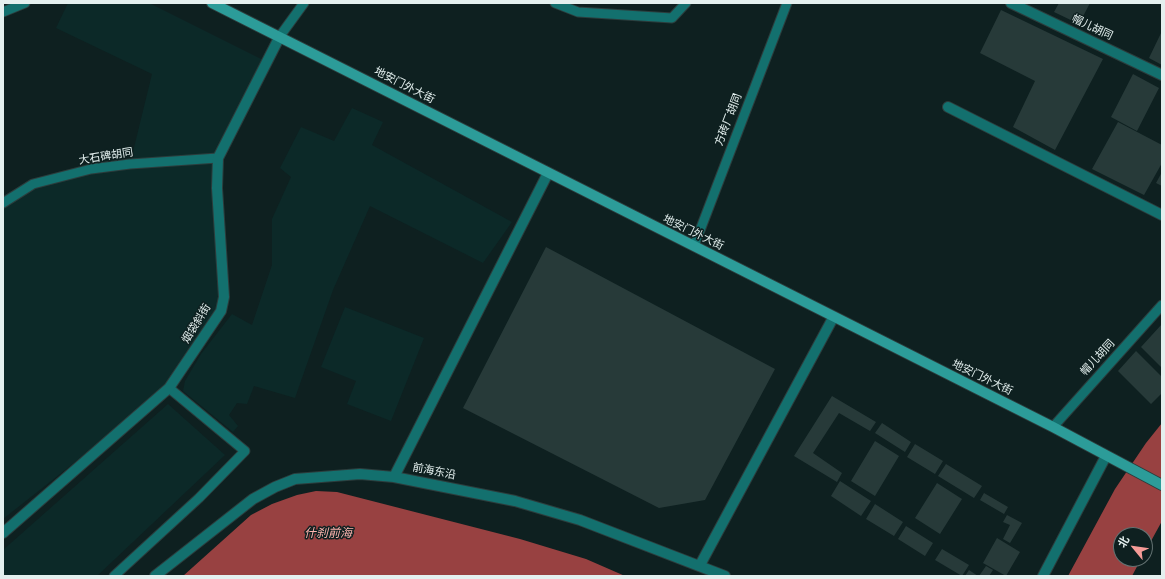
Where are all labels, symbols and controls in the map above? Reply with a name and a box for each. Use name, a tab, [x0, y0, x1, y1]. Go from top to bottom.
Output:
street label: 帽儿胡同	[1069, 13, 1115, 43]
street label: 地安门外大街	[372, 65, 436, 107]
street label: 方砖厂胡同	[713, 92, 745, 148]
street label: 大石碑胡同	[78, 146, 134, 168]
street label: 地安门外大街	[660, 213, 726, 253]
street label: 烟袋斜街	[180, 302, 214, 346]
street label: 帽儿胡同	[1078, 337, 1118, 379]
street label: 地安门外大街	[949, 358, 1015, 398]
street label: 前海东沿	[411, 461, 457, 483]
water label: 什刹前海	[304, 527, 352, 541]
north arrow	[1113, 527, 1153, 567]
text: 北	[1114, 533, 1133, 550]

